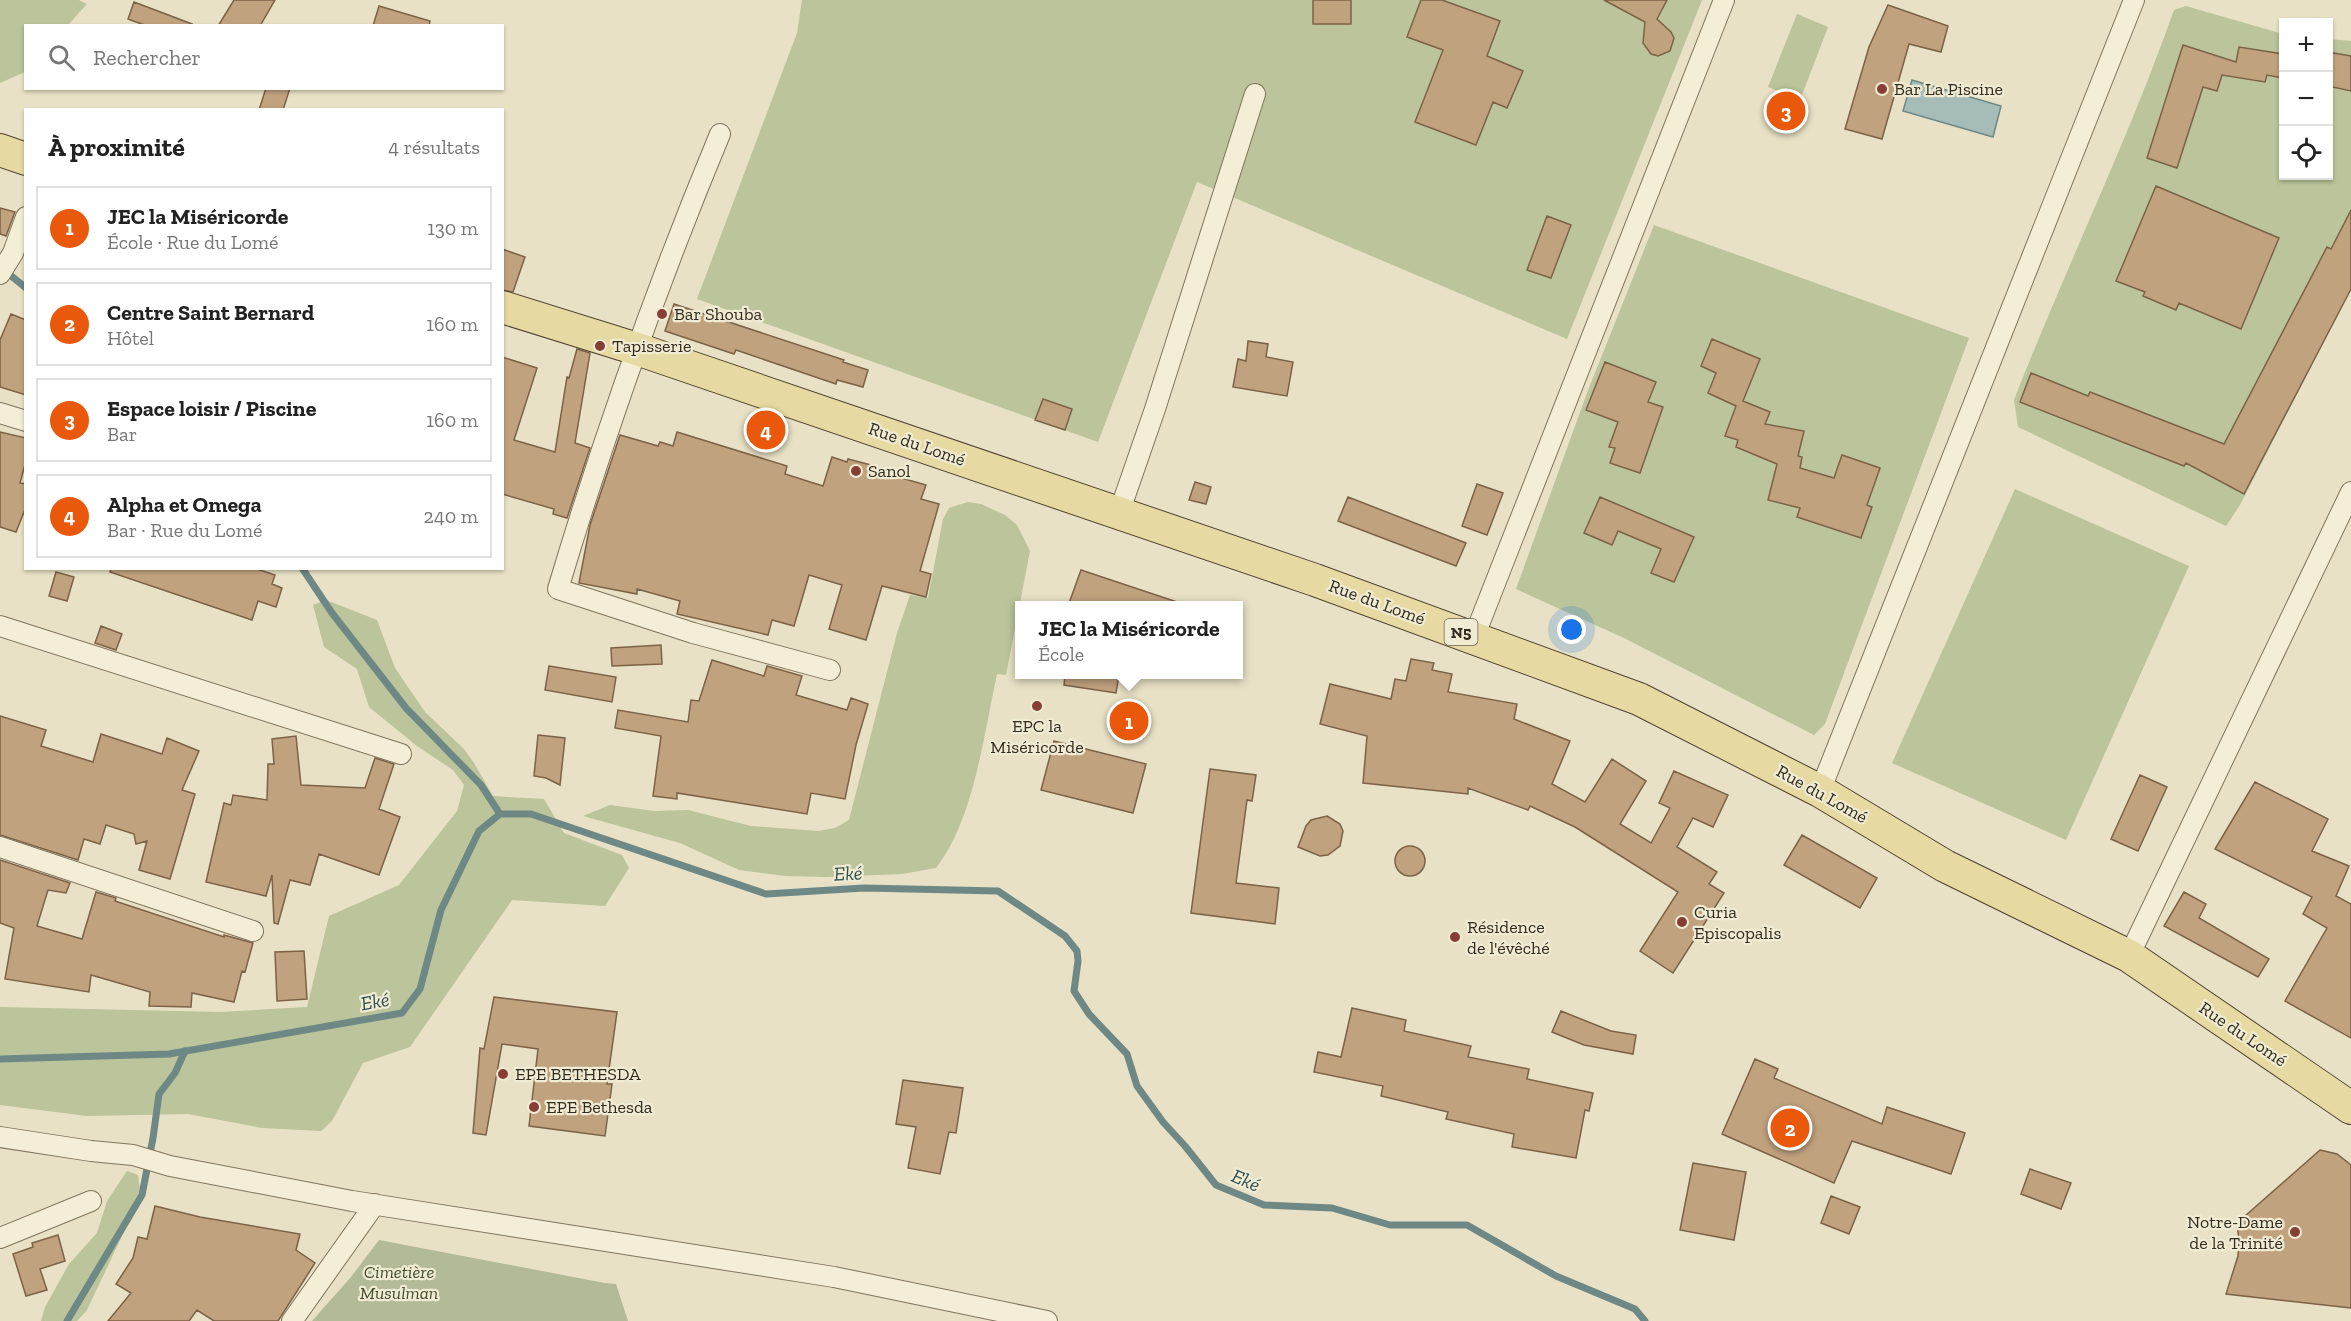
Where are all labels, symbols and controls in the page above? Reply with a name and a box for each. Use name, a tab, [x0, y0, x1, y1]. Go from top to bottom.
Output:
map controls	[2279, 18, 2333, 180]
button: +	[2279, 18, 2333, 72]
search box	[24, 24, 504, 90]
icon: search	[45, 41, 78, 74]
text: Rechercher	[93, 44, 201, 71]
button: −	[2279, 72, 2333, 126]
place label: Bar La Piscine	[1894, 78, 2003, 100]
marker: Bar La Piscine	[1875, 82, 1889, 96]
pin: 3	[1766, 88, 1806, 134]
button: locate	[2279, 126, 2333, 180]
text: À proximité	[48, 131, 185, 163]
text: 4 résultats	[388, 135, 480, 159]
text: JEC la Miséricorde	[107, 203, 289, 230]
text: 1	[65, 216, 74, 240]
text: 130 m	[427, 216, 478, 240]
text: École · Rue du Lomé	[107, 230, 279, 254]
text: Centre Saint Bernard	[107, 299, 314, 326]
place label: Bar Shouba	[674, 303, 763, 325]
marker: Bar Shouba	[655, 307, 669, 321]
text: 2	[64, 312, 75, 336]
text: 160 m	[426, 312, 478, 336]
text: Hôtel	[107, 326, 154, 350]
place label: Tapisserie	[612, 335, 692, 357]
marker: Tapisserie	[593, 339, 607, 353]
text: Espace loisir / Piscine	[107, 395, 316, 422]
text: 3	[64, 408, 75, 432]
text: 160 m	[426, 408, 478, 432]
pin: 4	[746, 408, 786, 452]
street label: Rue du Lomé	[866, 417, 968, 471]
text: Bar	[107, 422, 137, 446]
place label: Sanol	[868, 460, 911, 482]
marker: Sanol	[849, 464, 863, 478]
text: Alpha et Omega	[107, 491, 262, 518]
text: 4	[64, 504, 75, 528]
text: 240 m	[424, 504, 478, 528]
text: Bar · Rue du Lomé	[107, 518, 262, 542]
street label: Rue du Lomé	[1326, 574, 1428, 630]
popup	[1015, 601, 1243, 679]
text: JEC la Miséricorde	[1038, 615, 1220, 642]
your location	[1557, 615, 1586, 644]
road number: N5	[1444, 619, 1478, 645]
text: École	[1038, 642, 1084, 666]
pin: 1	[1110, 698, 1148, 744]
marker: EPC la Miséricorde	[1030, 699, 1044, 713]
place label: EPC la Miséricorde	[990, 715, 1084, 758]
street label: Rue du Lomé	[1773, 760, 1871, 828]
water label: Eké	[833, 860, 863, 886]
place label: Curia Episcopalis	[1694, 901, 1781, 944]
marker: Curia Episcopalis	[1675, 915, 1689, 929]
place label: Résidence de l'évêché	[1467, 916, 1550, 959]
marker: Résidence de l'évêché	[1448, 930, 1462, 944]
water label: Eké	[359, 987, 392, 1015]
street label: Rue du Lomé	[2195, 997, 2291, 1071]
place label: EPE BETHESDA	[515, 1063, 641, 1085]
marker: EPE BETHESDA	[496, 1067, 510, 1081]
place label: EPE Bethesda	[546, 1096, 653, 1118]
marker: EPE Bethesda	[527, 1100, 541, 1114]
pin: 2	[1770, 1106, 1810, 1150]
water label: Eké	[1228, 1163, 1264, 1197]
place label: Notre-Dame de la Trinité	[2187, 1211, 2283, 1254]
marker: Notre-Dame de la Trinité	[2288, 1225, 2302, 1239]
park label: Cimetière Musulman	[360, 1261, 438, 1304]

